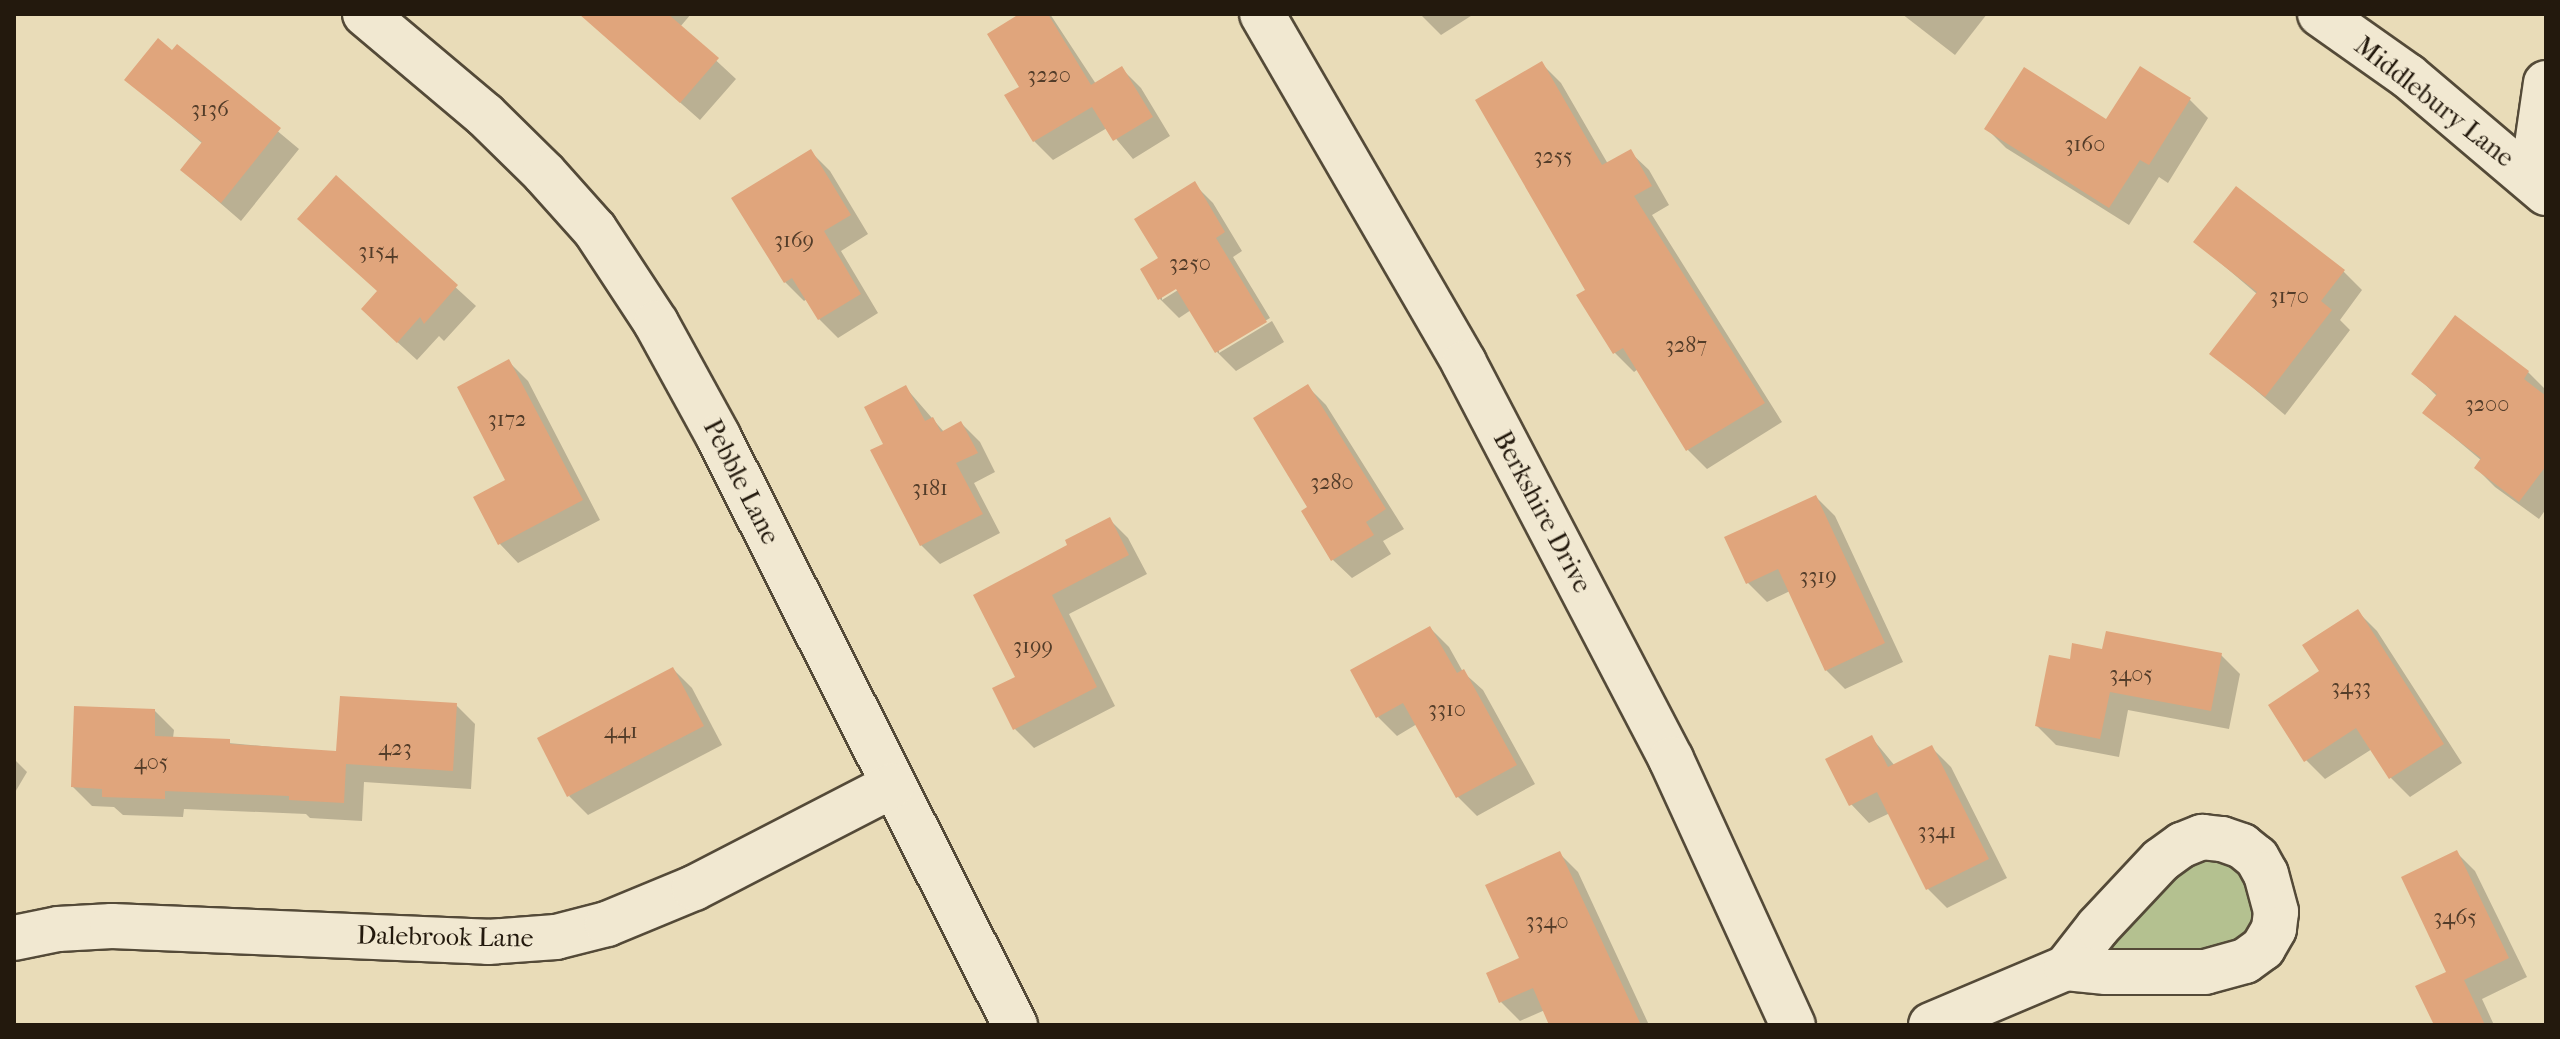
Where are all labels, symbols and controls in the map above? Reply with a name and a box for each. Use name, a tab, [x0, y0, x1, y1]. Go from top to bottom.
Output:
street label: Middlebury Lane	[2348, 30, 2520, 174]
house number: 3220	[1027, 63, 1071, 89]
house number: 3136	[191, 97, 229, 123]
house number: 3160	[2065, 132, 2105, 158]
house number: 3255	[1533, 144, 1573, 170]
house number: 3169	[774, 228, 814, 254]
house number: 3154	[358, 239, 398, 265]
house number: 3250	[1169, 251, 1211, 277]
house number: 3170	[2269, 284, 2309, 310]
house number: 3287	[1665, 333, 1707, 359]
house number: 3200	[2465, 392, 2509, 418]
house number: 3172	[488, 407, 526, 433]
street label: Pebble Lane	[696, 414, 786, 550]
street label: Berkshire Drive	[1486, 426, 1598, 598]
house number: 3280	[1310, 470, 1354, 496]
house number: 3181	[912, 476, 948, 502]
house number: 3319	[1799, 564, 1837, 590]
house number: 3199	[1013, 634, 1053, 660]
house number: 3405	[2109, 662, 2153, 688]
house number: 3433	[2331, 675, 2371, 701]
house number: 3310	[1428, 697, 1466, 723]
house number: 441	[604, 719, 638, 745]
house number: 423	[378, 736, 412, 762]
house number: 405	[134, 750, 168, 776]
house number: 3341	[1918, 819, 1956, 845]
house number: 3465	[2433, 905, 2477, 931]
house number: 3340	[1525, 909, 1569, 935]
street label: Dalebrook Lane	[356, 920, 534, 954]

